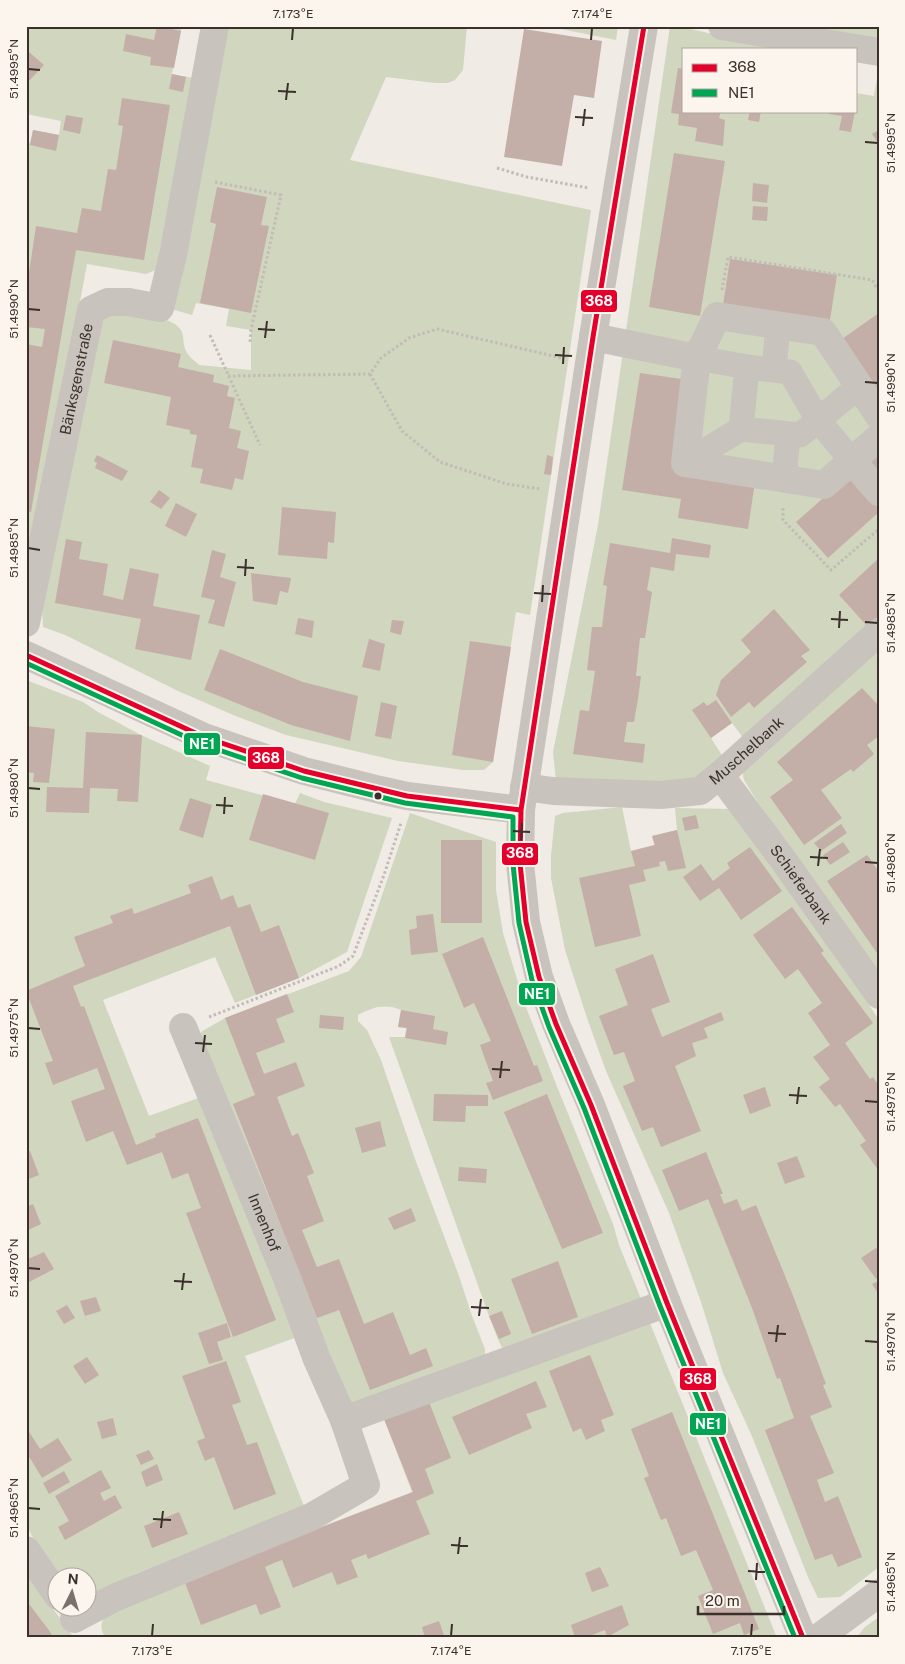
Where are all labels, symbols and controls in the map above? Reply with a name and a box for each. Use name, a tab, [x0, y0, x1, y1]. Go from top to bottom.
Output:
text: 7.173°E	[273, 7, 313, 21]
text: 7.174°E	[572, 7, 612, 21]
text: 51.4995°N	[7, 39, 21, 99]
legend	[682, 48, 858, 112]
text: 368	[728, 58, 756, 75]
text: NE1	[728, 84, 755, 101]
text: 51.4995°N	[884, 113, 898, 173]
text: 51.4990°N	[7, 279, 21, 339]
line badge: 368	[580, 289, 618, 313]
text: 368	[585, 293, 613, 309]
street label: Bänksgenstraße	[56, 322, 96, 436]
text: 51.4990°N	[884, 353, 898, 413]
text: 51.4985°N	[7, 518, 21, 578]
text: 51.4985°N	[884, 593, 898, 653]
street label: Muschelbank	[706, 713, 787, 788]
line badge: NE1	[183, 732, 221, 756]
text: NE1	[189, 736, 215, 752]
line badge: 368	[247, 746, 285, 770]
text: 368	[252, 750, 280, 766]
text: 51.4980°N	[7, 758, 21, 818]
unlabelled marker	[373, 791, 383, 801]
text: 51.4980°N	[884, 833, 898, 893]
street label: Schieferbank	[767, 841, 835, 927]
line badge: 368	[501, 842, 539, 866]
text: 368	[506, 845, 534, 861]
line badge: NE1	[518, 982, 556, 1006]
text: NE1	[524, 986, 550, 1002]
text: 51.4975°N	[7, 998, 21, 1058]
text: 51.4975°N	[884, 1072, 898, 1132]
street label: Innenhof	[245, 1191, 284, 1254]
text: 51.4970°N	[7, 1239, 21, 1297]
text: 51.4970°N	[884, 1313, 898, 1371]
line badge: 368	[679, 1367, 717, 1391]
text: 368	[684, 1371, 712, 1387]
line badge: NE1	[689, 1412, 727, 1436]
text: NE1	[695, 1416, 721, 1432]
text: 51.4965°N	[7, 1478, 21, 1538]
text: 51.4965°N	[884, 1552, 898, 1612]
north arrow	[48, 1566, 98, 1616]
text: N	[67, 1571, 79, 1587]
scale bar	[698, 1584, 784, 1616]
text: 20 m	[705, 1592, 740, 1609]
text: 7.173°E	[132, 1644, 172, 1658]
text: 7.174°E	[431, 1644, 471, 1658]
text: 7.175°E	[730, 1644, 772, 1658]

